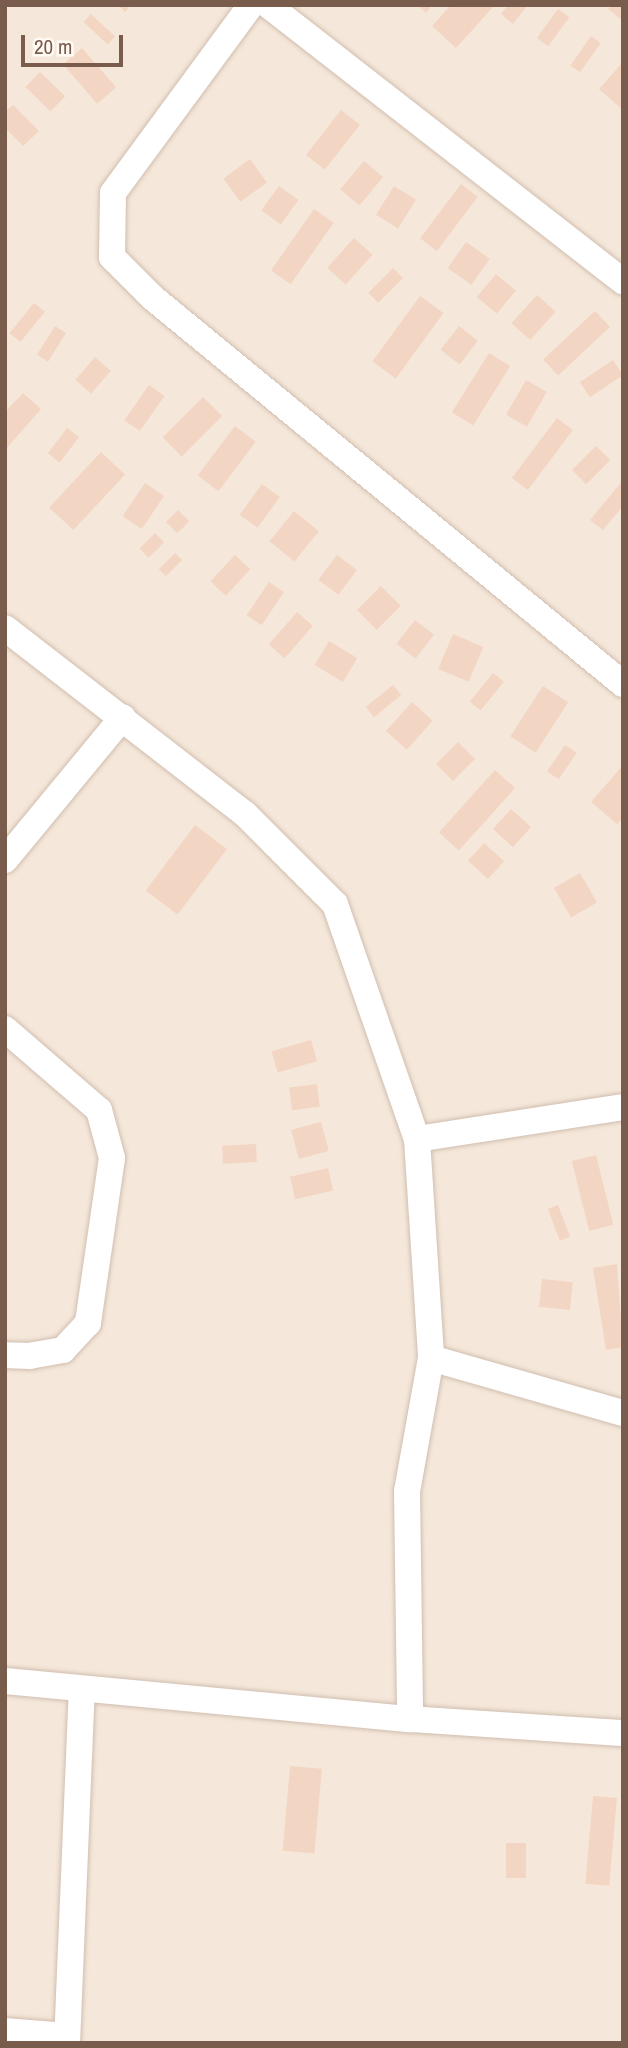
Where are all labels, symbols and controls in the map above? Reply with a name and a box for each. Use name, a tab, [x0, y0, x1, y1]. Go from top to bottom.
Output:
scale bar	[24, 21, 126, 65]
text: 20 m	[34, 32, 72, 61]

